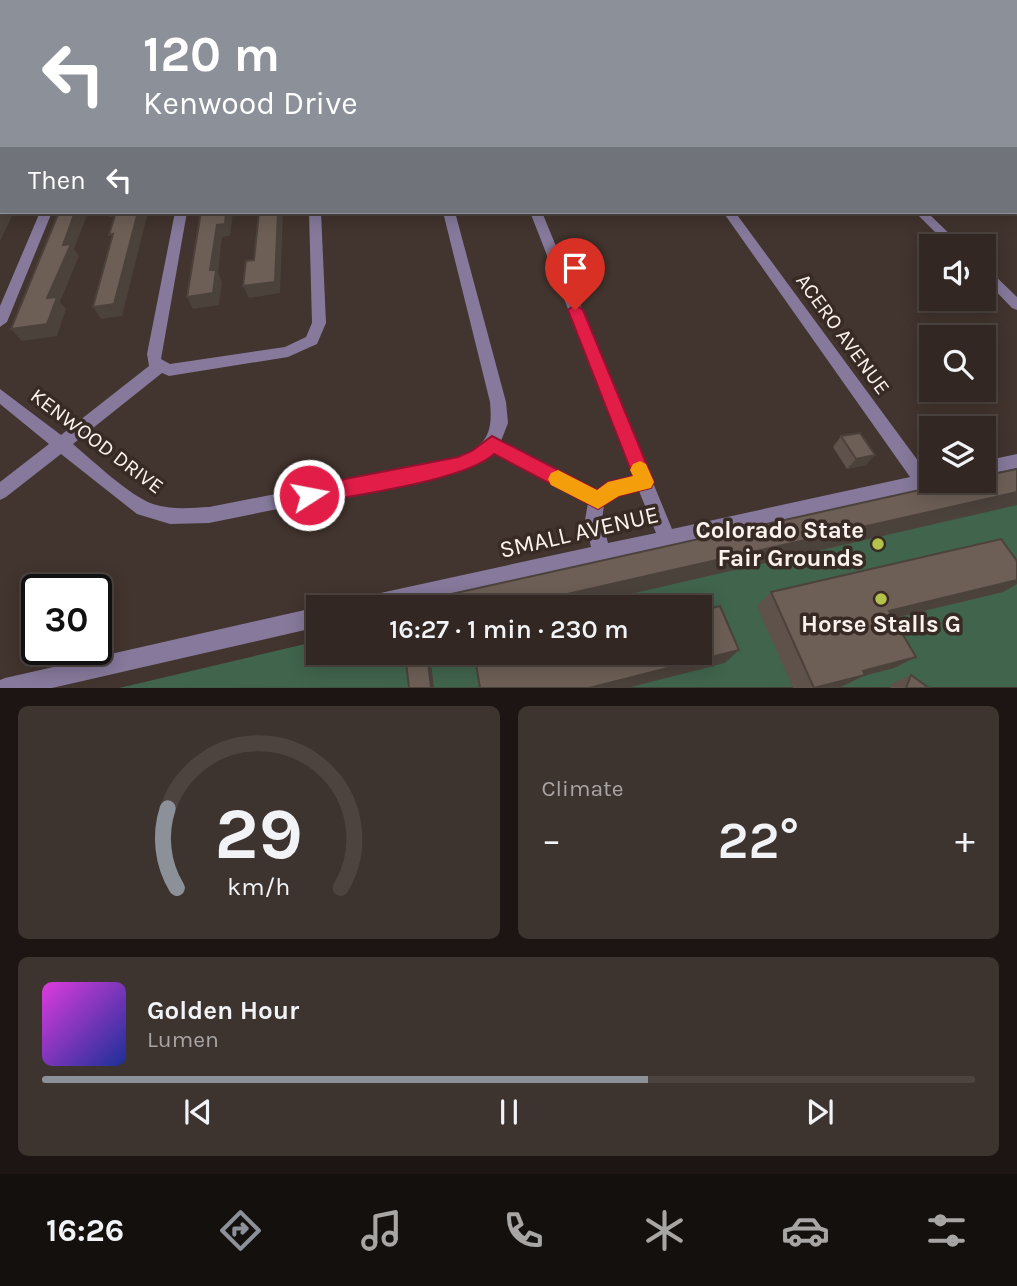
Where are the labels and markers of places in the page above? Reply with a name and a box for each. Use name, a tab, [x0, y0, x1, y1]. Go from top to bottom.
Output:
pin	[545, 238, 605, 310]
place label: Colorado State Fair Grounds	[695, 516, 864, 572]
marker: Colorado State Fair Grounds	[870, 536, 886, 552]
marker: Horse Stalls G	[873, 591, 889, 607]
place label: Horse Stalls G	[801, 610, 961, 638]

